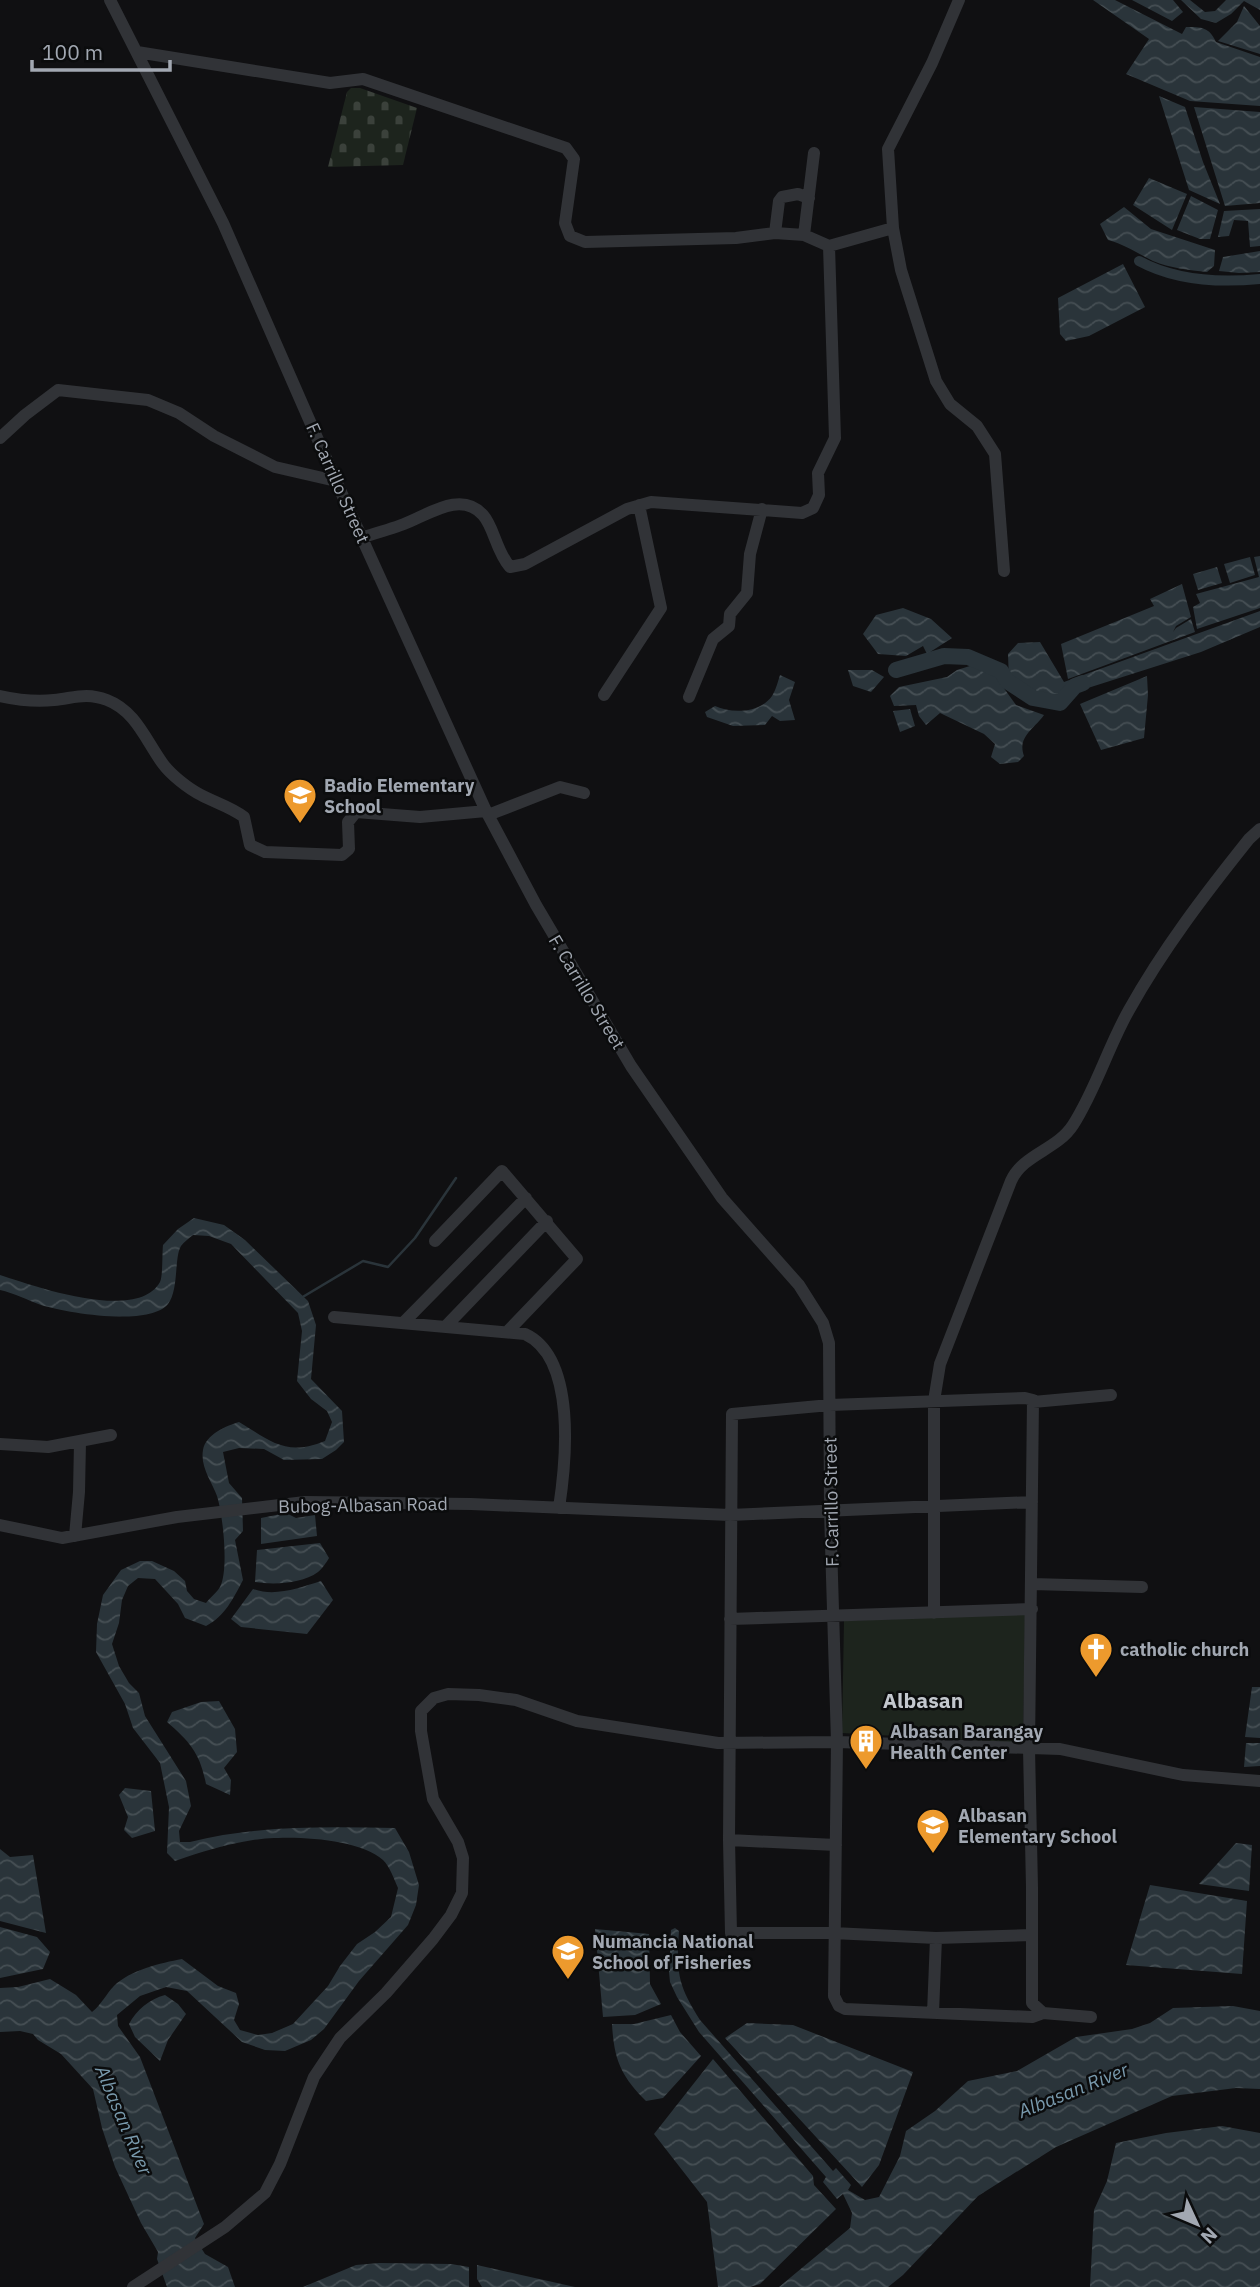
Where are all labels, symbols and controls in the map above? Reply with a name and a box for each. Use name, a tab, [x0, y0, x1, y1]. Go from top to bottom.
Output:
scale bar	[32, 28, 170, 72]
text: 100 m	[42, 38, 103, 66]
street label: F. Carrillo Street	[301, 419, 375, 547]
place label: Badio Elementary School	[324, 774, 475, 818]
school or university icon: Badio Elementary School	[281, 776, 319, 825]
street label: F. Carrillo Street	[544, 931, 630, 1053]
street label: F. Carrillo Street	[818, 1437, 844, 1567]
street label: Bubog-Albasan Road	[278, 1492, 448, 1518]
church icon: catholic church	[1077, 1630, 1115, 1679]
place label: catholic church	[1120, 1638, 1249, 1661]
district label: Albasan	[883, 1686, 963, 1714]
place label: Albasan Barangay Health Center	[890, 1720, 1043, 1764]
building icon: Albasan Barangay Health Center	[847, 1722, 885, 1771]
place label: Albasan Elementary School	[958, 1804, 1117, 1848]
school or university icon: Albasan Elementary School	[914, 1806, 952, 1855]
place label: Numancia National School of Fisheries	[592, 1930, 754, 1974]
school or university icon: Numancia National School of Fisheries	[549, 1932, 587, 1981]
water label: Albasan River	[1014, 2057, 1133, 2123]
water label: Albasan River	[90, 2061, 158, 2179]
north arrow	[1162, 2189, 1232, 2259]
text: N	[1196, 2223, 1223, 2249]

